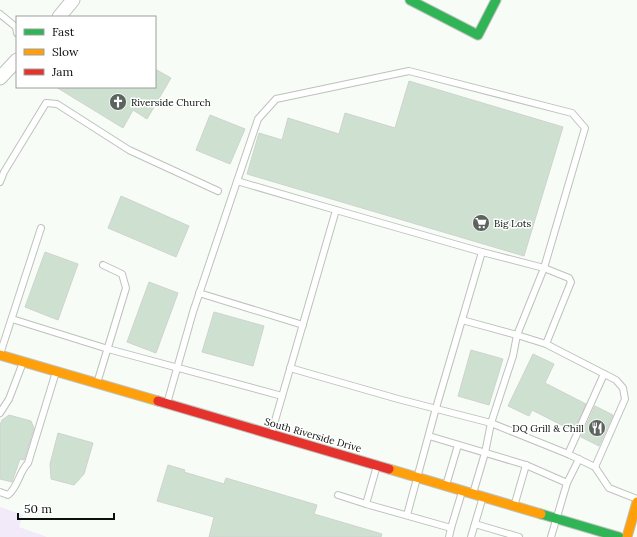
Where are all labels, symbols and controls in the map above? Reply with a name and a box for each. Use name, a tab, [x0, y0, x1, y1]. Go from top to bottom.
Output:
legend	[16, 16, 156, 88]
text: Fast	[52, 24, 75, 39]
text: Slow	[52, 44, 79, 59]
text: Jam	[51, 64, 73, 79]
church icon: Riverside Church	[108, 92, 128, 112]
place label: Riverside Church	[131, 96, 211, 109]
supermarket icon: Big Lots	[471, 213, 491, 233]
place label: Big Lots	[494, 217, 532, 230]
street label: South Riverside Drive	[263, 415, 364, 455]
restaurant icon: DQ Grill & Chill	[587, 418, 607, 438]
place label: DQ Grill & Chill	[512, 422, 584, 435]
scale bar	[18, 495, 114, 521]
text: 50 m	[24, 501, 52, 516]

